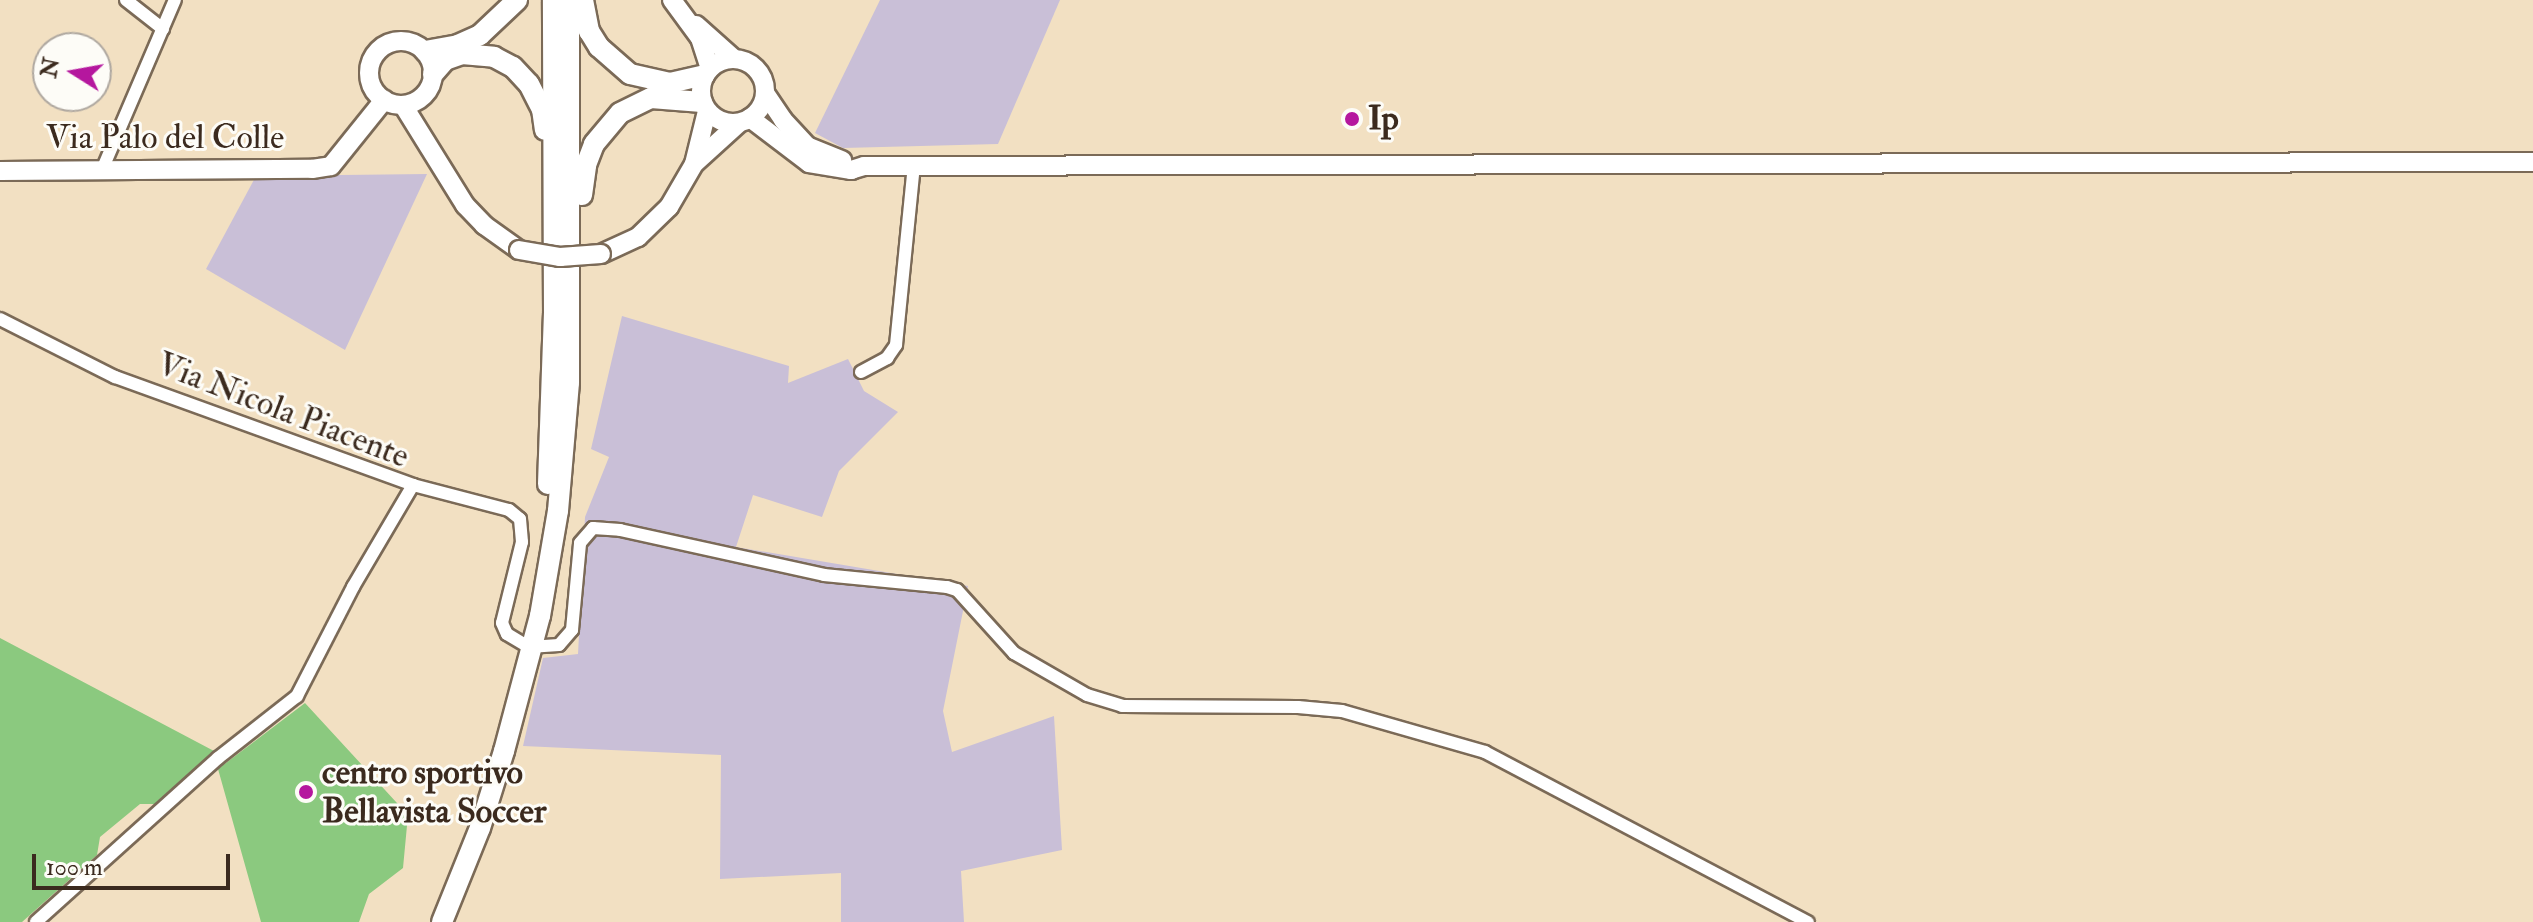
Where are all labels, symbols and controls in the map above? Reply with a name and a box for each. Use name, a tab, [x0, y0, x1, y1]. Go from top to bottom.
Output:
north arrow	[32, 32, 112, 112]
text: N	[35, 55, 66, 80]
place label: Ip	[1368, 99, 1399, 139]
marker: Ip	[1343, 110, 1361, 128]
street label: Via Palo del Colle	[46, 118, 284, 158]
street label: Via Nicola Piacente	[151, 343, 415, 477]
place label: centro sportivo Bellavista Soccer	[322, 752, 546, 832]
marker: centro sportivo Bellavista Soccer	[297, 783, 315, 801]
scale bar	[36, 838, 234, 888]
text: 100 m	[46, 852, 103, 883]

